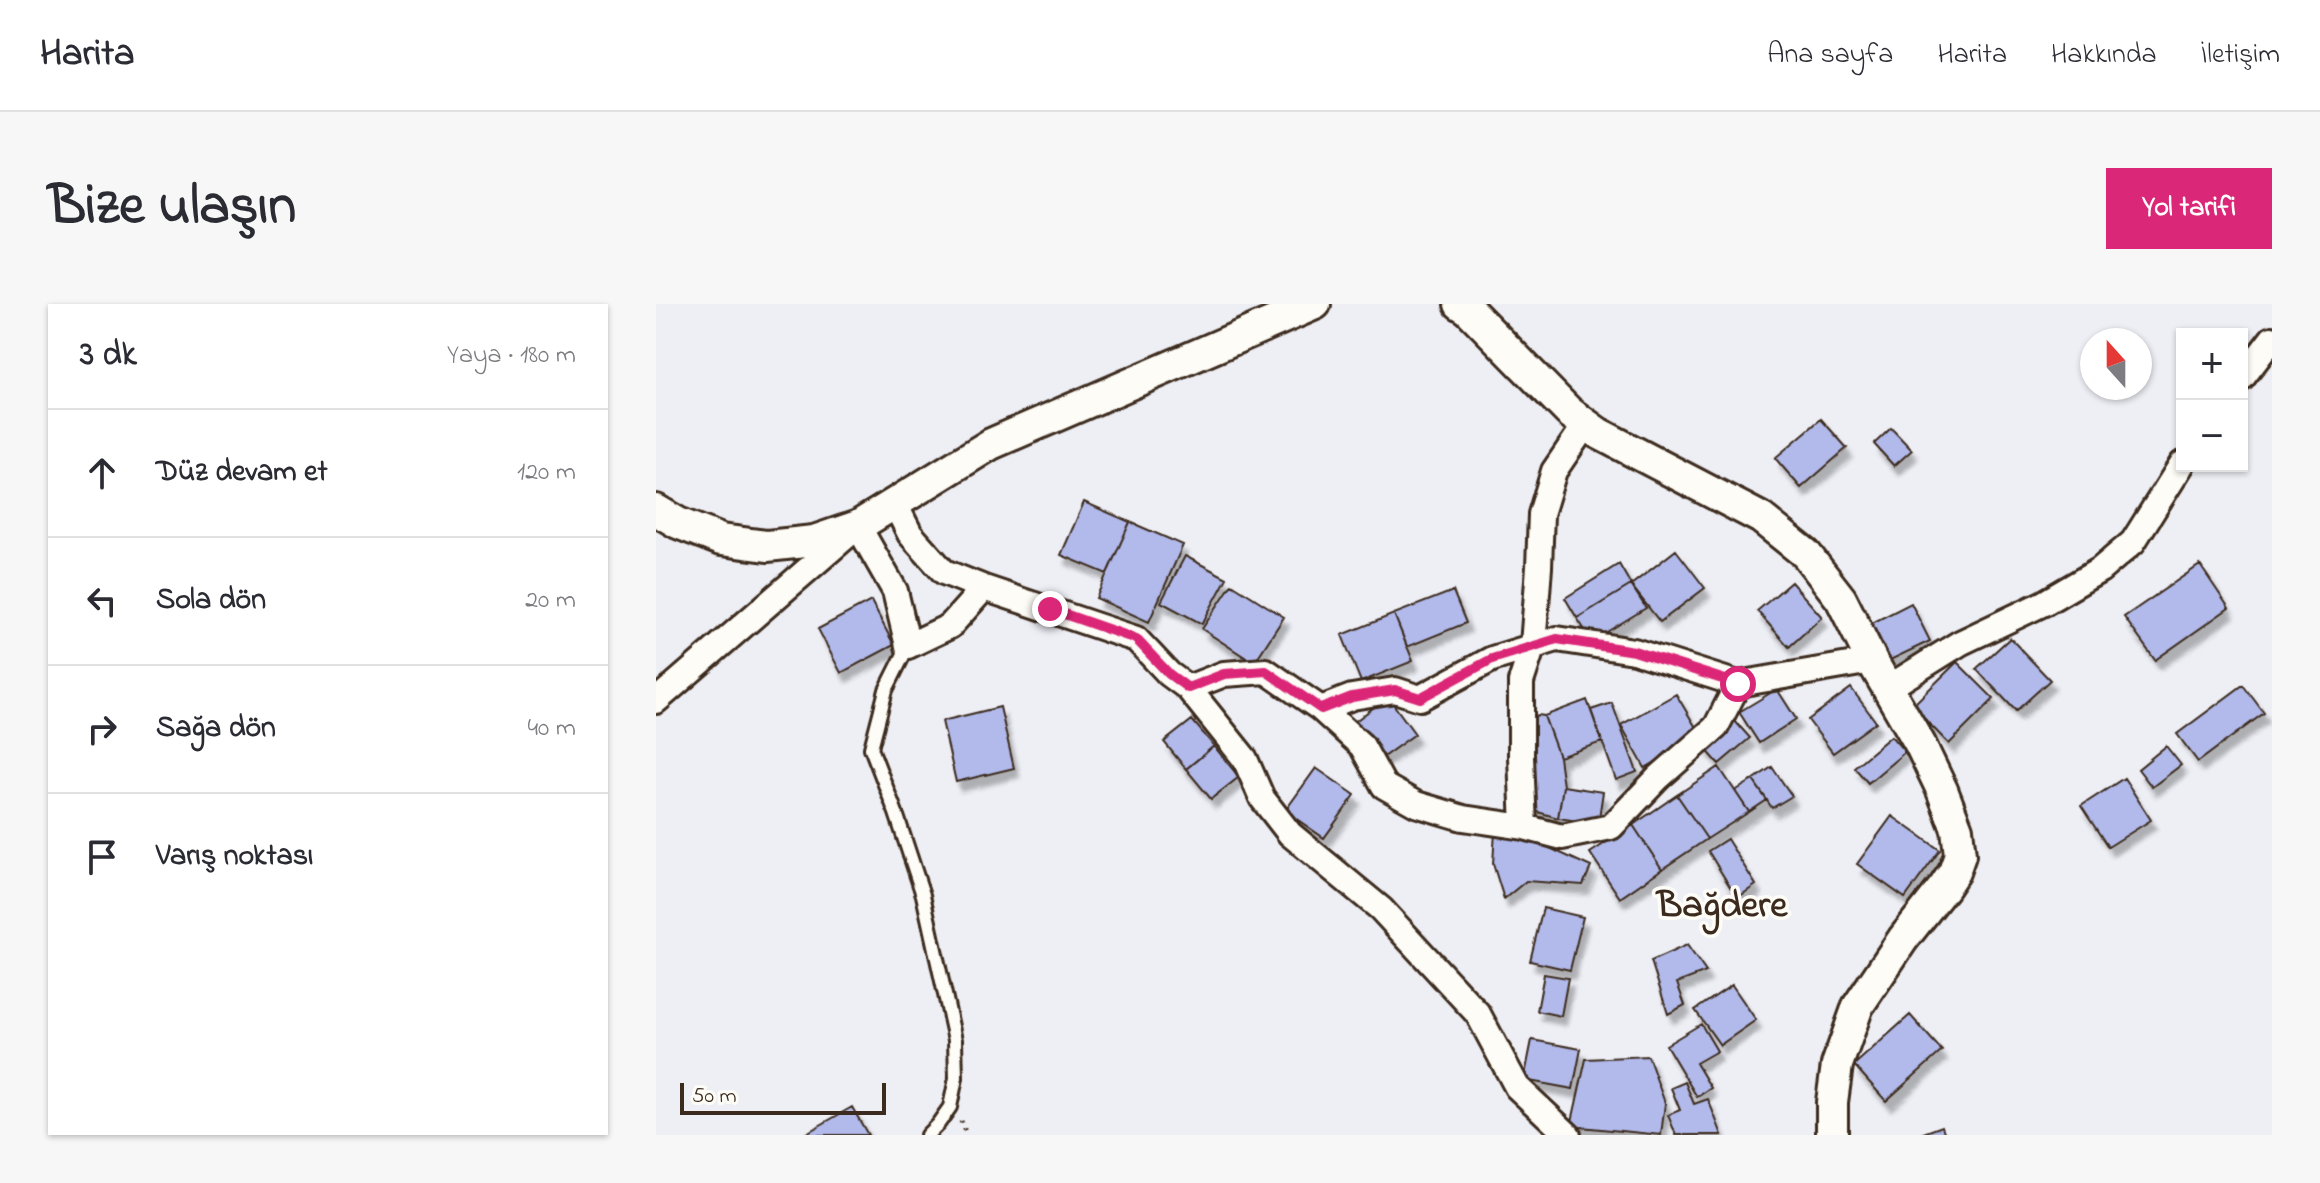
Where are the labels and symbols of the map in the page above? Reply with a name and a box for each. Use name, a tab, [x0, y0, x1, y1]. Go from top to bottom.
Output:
north arrow	[2080, 328, 2152, 400]
route end	[1032, 591, 1068, 627]
route start	[1720, 666, 1756, 702]
district label: Bağdere	[1655, 879, 1788, 935]
scale bar	[680, 1079, 886, 1115]

